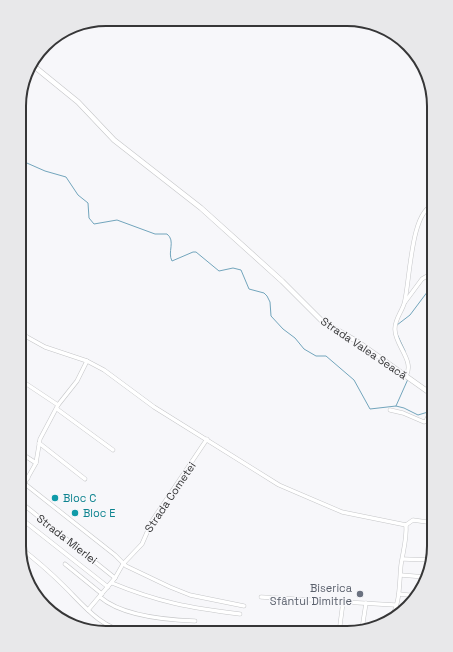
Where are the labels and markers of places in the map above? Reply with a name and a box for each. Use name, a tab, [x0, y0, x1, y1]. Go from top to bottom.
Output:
place label: Bloc C	[63, 491, 96, 505]
marker: Bloc C	[50, 493, 60, 503]
place label: Bloc E	[83, 506, 115, 520]
marker: Bloc E	[70, 508, 80, 518]
place label: Biserica Sfântul Dimitrie	[270, 581, 353, 608]
marker: Biserica Sfântul Dimitrie	[355, 589, 365, 599]

